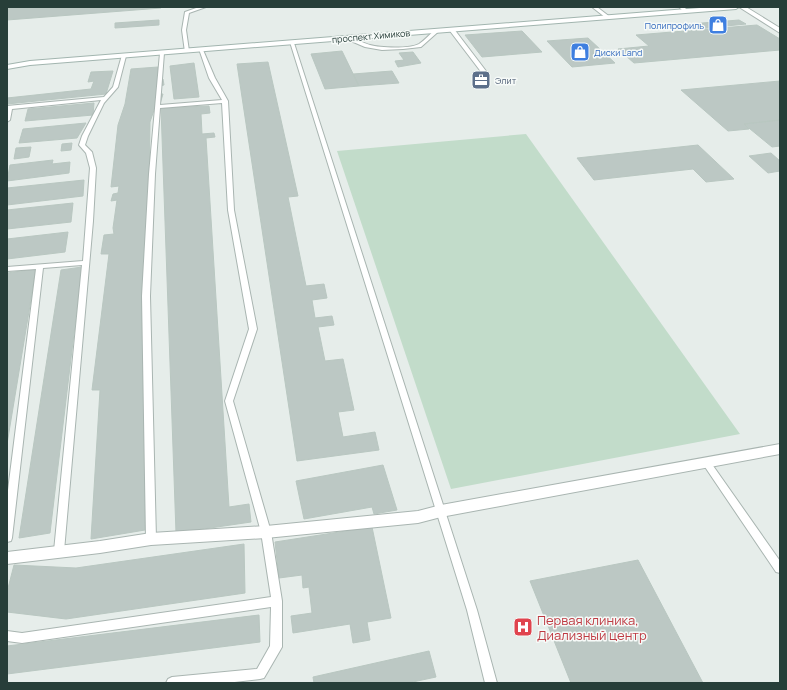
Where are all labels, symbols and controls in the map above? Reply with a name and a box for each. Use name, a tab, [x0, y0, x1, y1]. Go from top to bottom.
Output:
shop icon: Полипрофиль	[707, 14, 729, 36]
place label: Полипрофиль	[645, 19, 704, 32]
street label: проспект Химиков	[331, 26, 411, 46]
shop icon: Диски Land	[569, 41, 591, 63]
place label: Диски Land	[594, 46, 642, 59]
office icon: Элит	[470, 69, 492, 91]
place label: Элит	[495, 74, 517, 87]
place label: Первая клиника, Диализный центр	[537, 611, 647, 644]
hospital icon: Первая клиника, Диализный центр	[512, 616, 534, 638]

